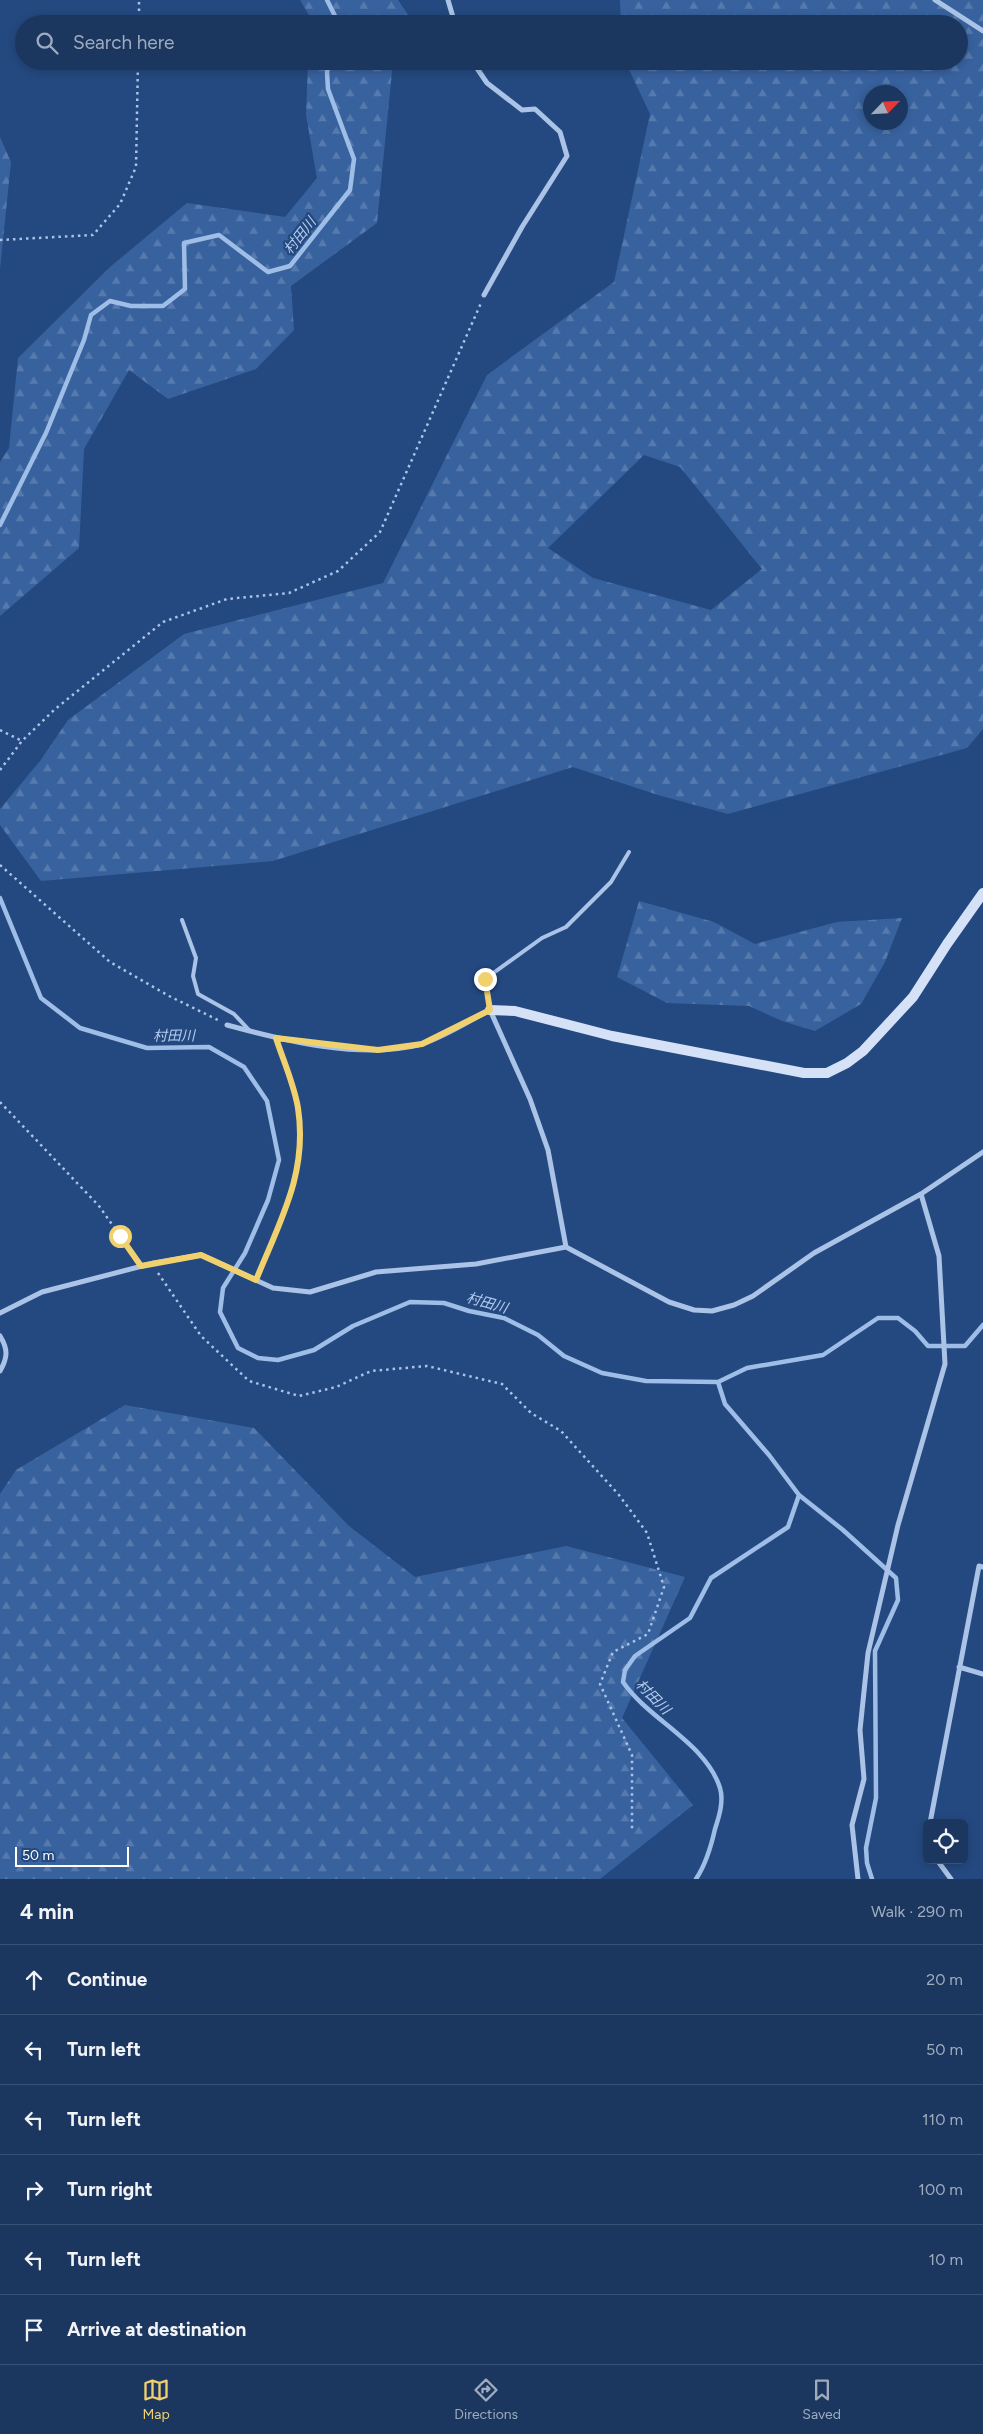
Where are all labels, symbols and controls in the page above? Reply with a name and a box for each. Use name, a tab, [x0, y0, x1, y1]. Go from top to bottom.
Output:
search box	[15, 15, 968, 70]
icon: search	[33, 29, 61, 57]
text: Search here	[73, 31, 175, 54]
north arrow	[863, 85, 908, 130]
water label: 村田川	[280, 213, 321, 258]
route end	[474, 968, 497, 991]
water label: 村田川	[153, 1027, 197, 1045]
route start	[109, 1225, 132, 1248]
water label: 村田川	[464, 1289, 511, 1318]
water label: 村田川	[632, 1676, 675, 1719]
map controls	[923, 1819, 968, 1864]
button: locate	[923, 1819, 968, 1864]
scale bar	[15, 1844, 129, 1867]
text: 50 m	[22, 1847, 54, 1864]
text: 4 min	[20, 1899, 74, 1924]
text: Walk · 290 m	[871, 1902, 963, 1921]
icon: ahead	[20, 1966, 48, 1994]
text: Continue	[67, 1968, 147, 1991]
text: 20 m	[926, 1970, 963, 1989]
icon: left	[20, 2036, 48, 2064]
text: Turn left	[67, 2038, 141, 2061]
text: 50 m	[926, 2040, 963, 2059]
icon: left	[20, 2106, 48, 2134]
text: Turn left	[67, 2108, 141, 2131]
text: 110 m	[922, 2110, 963, 2129]
icon: right	[20, 2176, 48, 2204]
text: Turn right	[67, 2178, 153, 2201]
text: 100 m	[918, 2180, 963, 2199]
icon: left	[20, 2246, 48, 2274]
text: Turn left	[67, 2248, 141, 2271]
text: 10 m	[929, 2250, 963, 2269]
icon: arrive	[20, 2316, 48, 2344]
text: Arrive at destination	[67, 2318, 246, 2341]
tab: Map	[142, 2376, 170, 2423]
tab: Directions	[454, 2376, 518, 2423]
tab: Saved	[802, 2376, 841, 2423]

